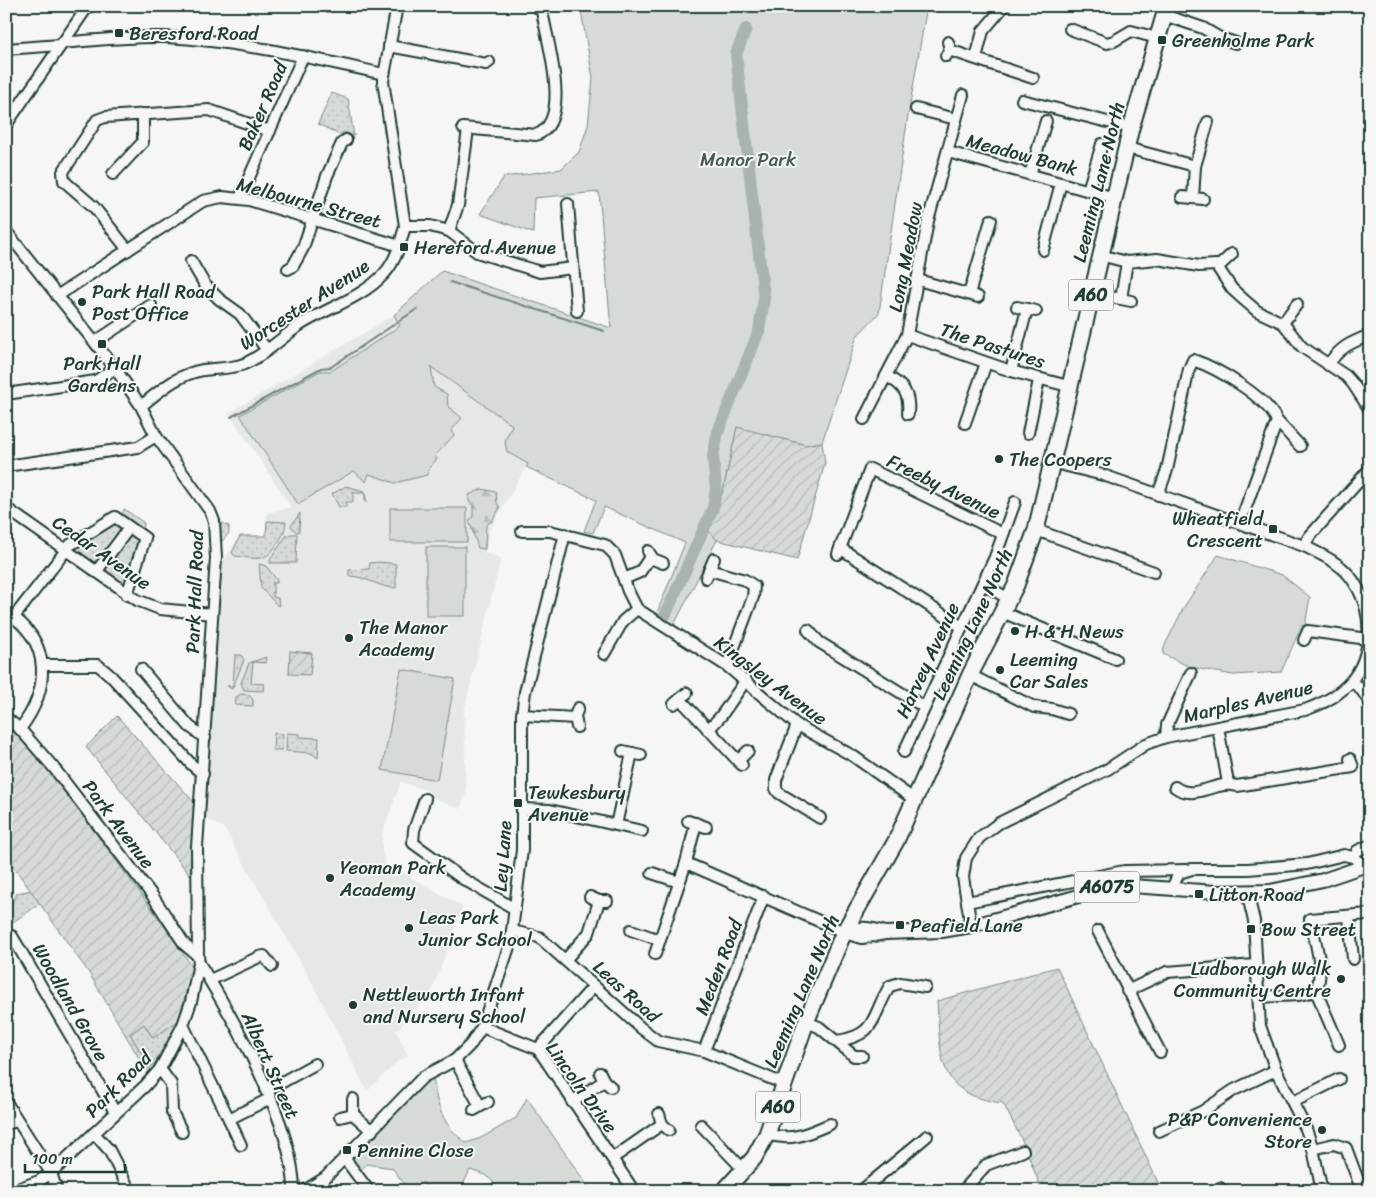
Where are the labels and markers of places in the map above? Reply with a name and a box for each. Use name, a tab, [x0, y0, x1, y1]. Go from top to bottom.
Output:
place label: Beresford Road	[129, 17, 260, 50]
place label: Greenholme Park	[1172, 24, 1315, 57]
marker: Beresford Road	[113, 27, 125, 39]
marker: Greenholme Park	[1156, 34, 1168, 46]
place label: Hereford Avenue	[414, 231, 556, 264]
marker: Hereford Avenue	[398, 241, 410, 253]
place label: Park Hall Road Post Office	[92, 275, 216, 330]
marker: Park Hall Road Post Office	[76, 296, 88, 308]
marker: Park Hall Gardens	[96, 338, 108, 350]
place label: Park Hall Gardens	[63, 347, 141, 402]
place label: The Coopers	[1009, 443, 1112, 476]
marker: The Coopers	[993, 453, 1005, 465]
place label: Wheatfield Crescent	[1172, 502, 1265, 557]
marker: Wheatfield Crescent	[1267, 523, 1279, 535]
place label: The Manor Academy	[358, 611, 449, 666]
place label: H & H News	[1025, 615, 1124, 648]
marker: H & H News	[1009, 625, 1021, 637]
marker: The Manor Academy	[343, 632, 355, 644]
place label: Leeming Car Sales	[1010, 643, 1088, 698]
marker: Leeming Car Sales	[994, 664, 1006, 676]
place label: Tewkesbury Avenue	[527, 776, 626, 831]
marker: Tewkesbury Avenue	[512, 797, 524, 809]
place label: Yeoman Park Academy	[339, 851, 447, 906]
marker: Yeoman Park Academy	[324, 872, 336, 884]
place label: Litton Road	[1209, 878, 1305, 911]
marker: Litton Road	[1193, 888, 1205, 900]
place label: Leas Park Junior School	[418, 901, 532, 956]
place label: Peafield Lane	[910, 909, 1023, 942]
place label: Bow Street	[1261, 913, 1356, 946]
marker: Peafield Lane	[894, 919, 906, 931]
marker: Leas Park Junior School	[403, 922, 415, 934]
marker: Bow Street	[1245, 923, 1257, 935]
place label: Ludborough Walk Community Centre	[1174, 952, 1332, 1007]
marker: Ludborough Walk Community Centre	[1335, 973, 1347, 985]
place label: Nettleworth Infant and Nursery School	[363, 978, 526, 1033]
marker: Nettleworth Infant and Nursery School	[347, 999, 359, 1011]
place label: P&P Convenience Store	[1168, 1103, 1312, 1158]
marker: P&P Convenience Store	[1316, 1124, 1328, 1136]
place label: Pennine Close	[357, 1134, 474, 1167]
marker: Pennine Close	[341, 1144, 353, 1156]

